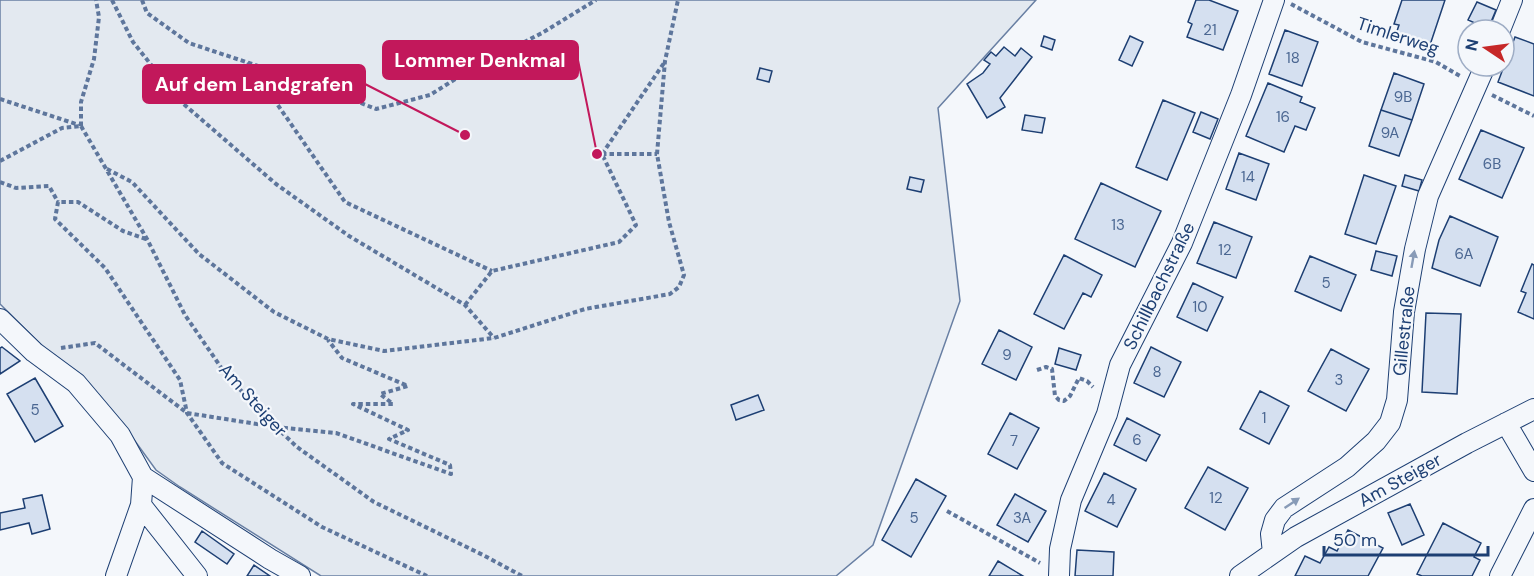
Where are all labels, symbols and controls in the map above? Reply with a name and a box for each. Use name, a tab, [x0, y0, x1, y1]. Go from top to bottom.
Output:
street label: Timlerweg	[1354, 11, 1442, 61]
north arrow	[1456, 18, 1516, 78]
house number: 21	[1203, 20, 1217, 40]
text: N	[1460, 37, 1483, 53]
callout: Lommer Denkmal	[383, 41, 578, 79]
text: Lommer Denkmal	[394, 47, 566, 73]
house number: 18	[1286, 48, 1300, 68]
callout: Auf dem Landgrafen	[143, 65, 365, 103]
text: Auf dem Landgrafen	[155, 71, 353, 97]
house number: 9B	[1394, 87, 1412, 107]
house number: 16	[1276, 107, 1290, 127]
house number: 9A	[1381, 123, 1399, 143]
house number: 6B	[1483, 154, 1501, 174]
house number: 14	[1241, 167, 1255, 187]
house number: 13	[1111, 215, 1125, 235]
street label: Schillbachstraße	[1118, 218, 1200, 354]
house number: 12	[1218, 240, 1232, 260]
house number: 6A	[1455, 244, 1473, 264]
one-way arrow	[1409, 249, 1418, 268]
house number: 5	[1321, 273, 1331, 293]
street label: Gillestraße	[1387, 285, 1421, 377]
house number: 10	[1193, 297, 1207, 317]
house number: 9	[1002, 345, 1012, 365]
street label: Am Steiger	[214, 358, 293, 442]
house number: 8	[1152, 362, 1162, 382]
house number: 3	[1335, 370, 1343, 390]
house number: 5	[30, 400, 40, 420]
house number: 1	[1262, 408, 1266, 428]
house number: 6	[1132, 430, 1142, 450]
house number: 7	[1010, 431, 1018, 451]
street label: Am Steiger	[1354, 447, 1446, 513]
house number: 12	[1209, 488, 1223, 508]
house number: 4	[1106, 490, 1116, 510]
one-way arrow	[1284, 498, 1300, 509]
house number: 5	[909, 508, 919, 528]
house number: 3A	[1013, 508, 1031, 528]
scale bar	[1324, 519, 1488, 557]
text: 50 m	[1333, 528, 1377, 552]

